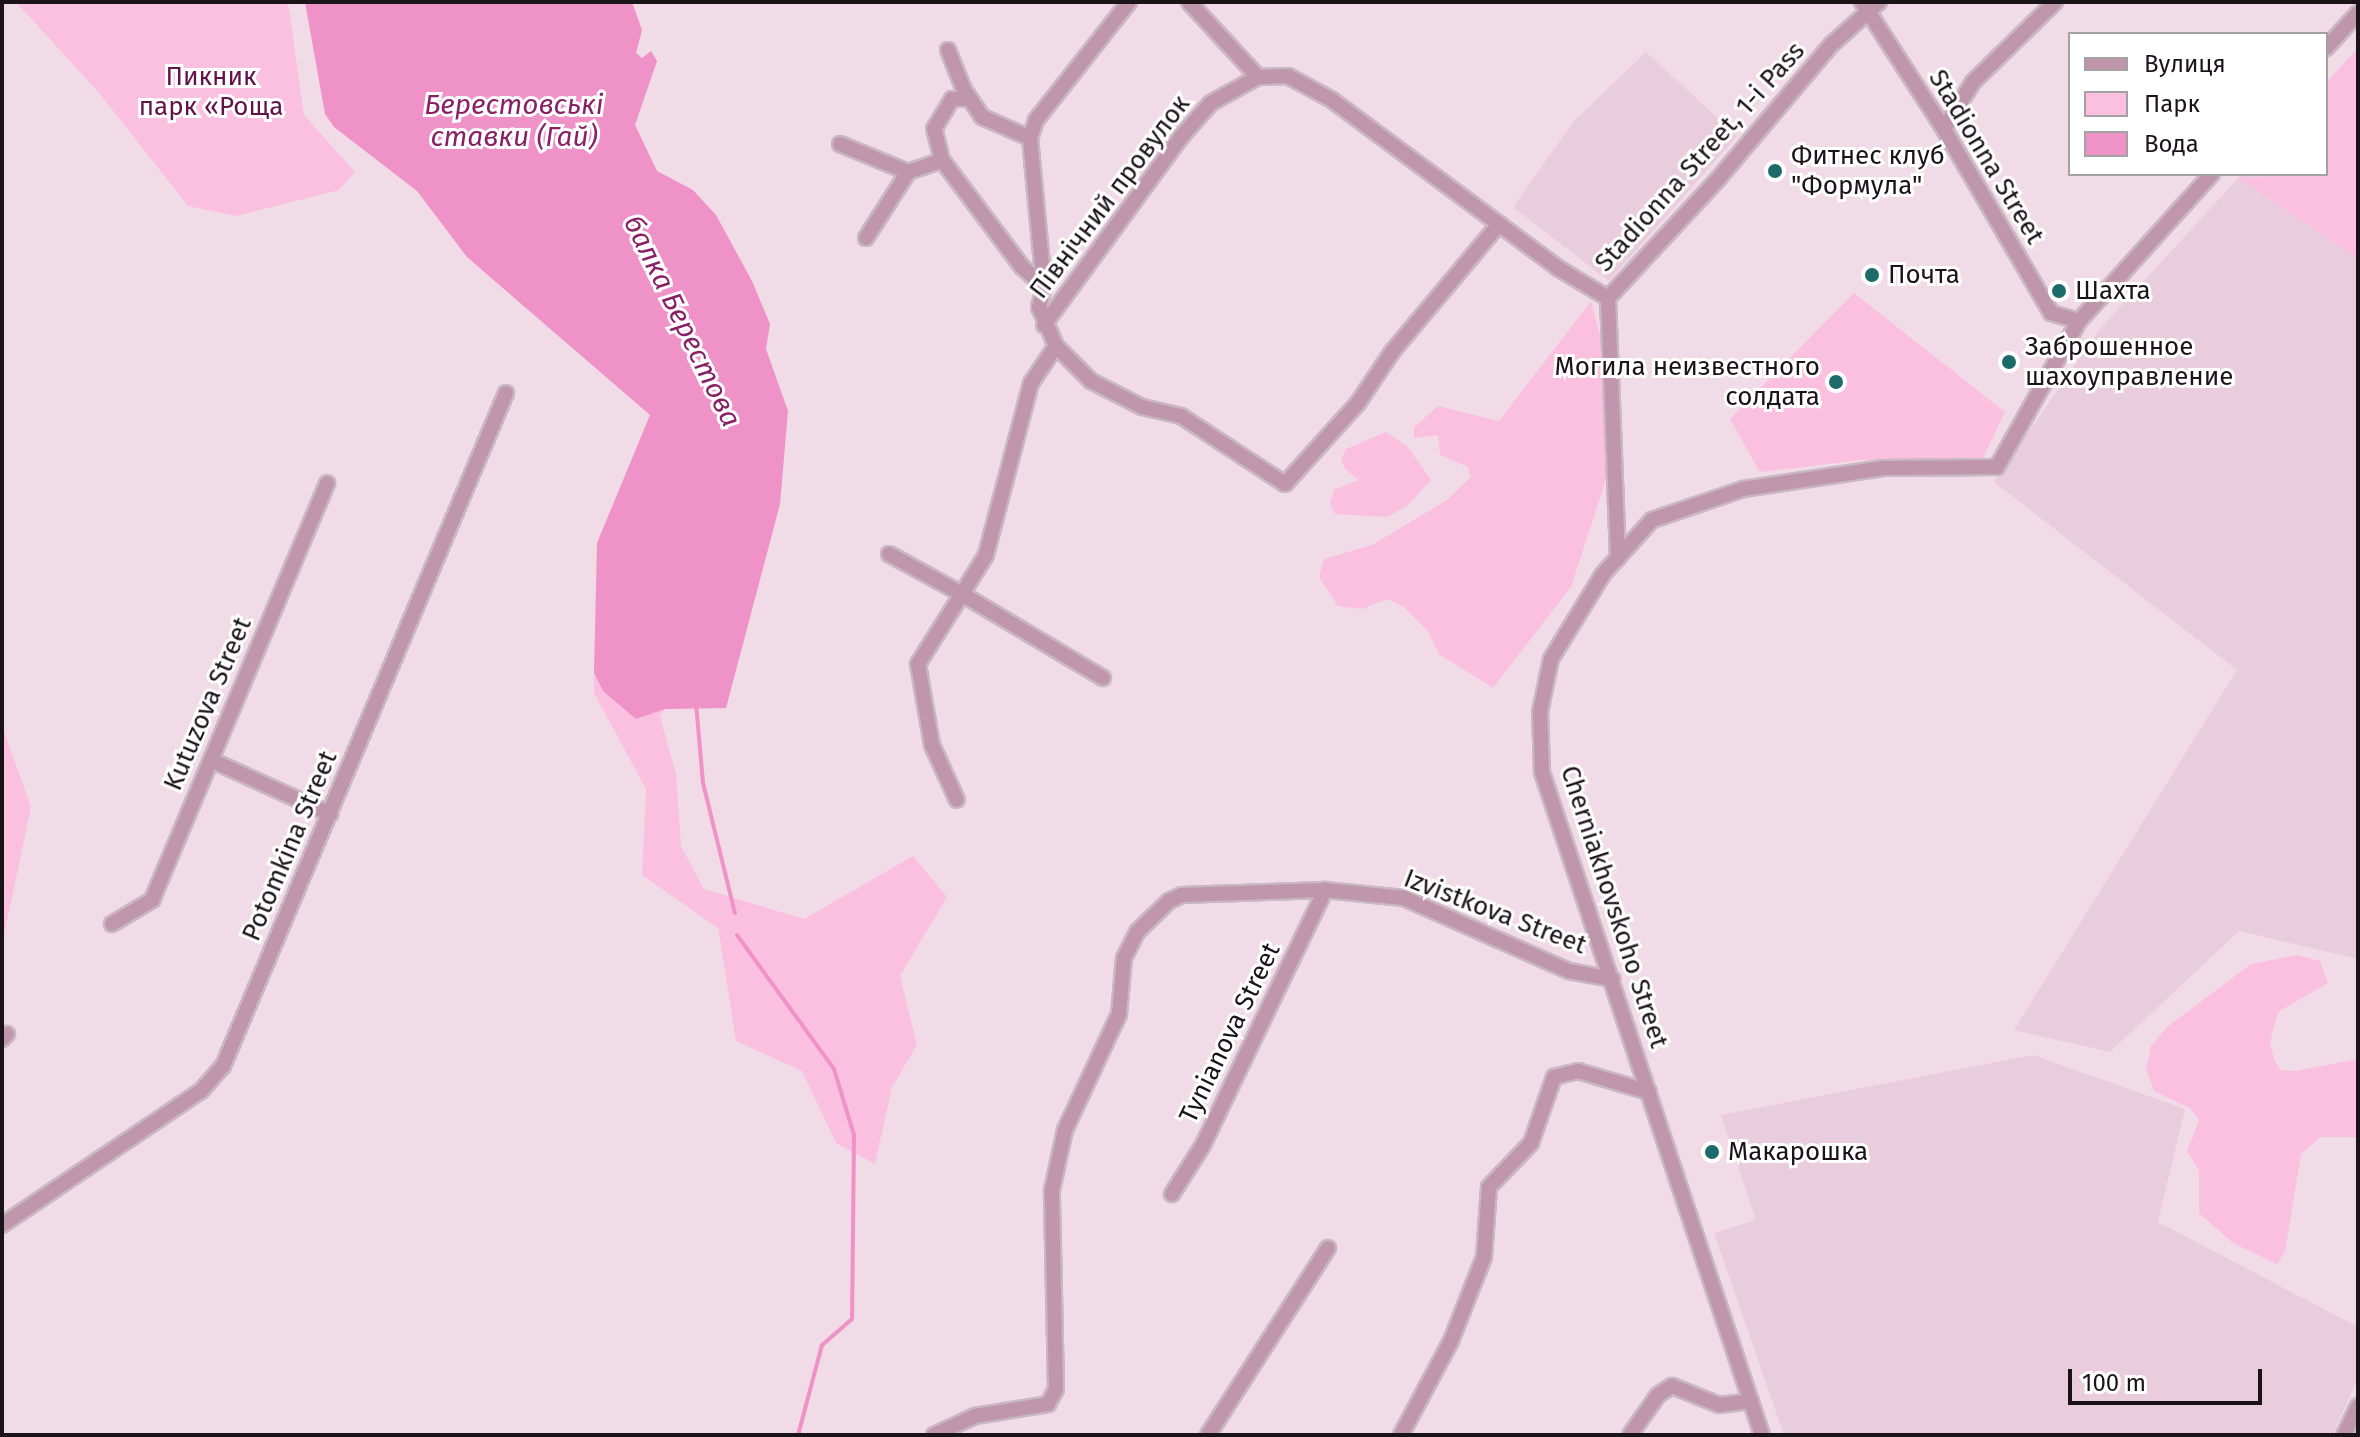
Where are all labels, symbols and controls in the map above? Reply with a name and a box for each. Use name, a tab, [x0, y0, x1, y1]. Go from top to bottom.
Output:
legend	[2068, 32, 2328, 176]
street label: Stadionna Street, 1-i Pass	[1589, 36, 1811, 278]
text: Вулиця	[2144, 50, 2226, 78]
park label: Пикник парк «Роща	[139, 61, 283, 122]
street label: Stadionna Street	[1922, 64, 2050, 250]
water label: Берестовські ставки (Гай)	[424, 88, 604, 154]
street label: Північний провулок	[1023, 89, 1197, 305]
text: Парк	[2144, 90, 2200, 118]
text: Вода	[2144, 130, 2199, 158]
place label: Фитнес клуб "Формула"	[1791, 140, 1945, 202]
marker: Фитнес клуб "Формула"	[1766, 162, 1784, 180]
water label: балка Берестова	[616, 210, 748, 432]
place label: Почта	[1888, 259, 1960, 291]
marker: Почта	[1863, 266, 1881, 284]
place label: Шахта	[2075, 275, 2151, 307]
marker: Шахта	[2050, 282, 2068, 300]
place label: Заброшенное шахоуправление	[2025, 331, 2233, 392]
place label: Могила неизвестного солдата	[1554, 351, 1820, 412]
marker: Заброшенное шахоуправление	[2000, 353, 2018, 371]
marker: Могила неизвестного солдата	[1827, 373, 1845, 391]
street label: Kutuzova Street	[158, 613, 258, 795]
street label: Potomkina Street	[236, 746, 344, 946]
street label: Cherniakhovskoho Street	[1554, 762, 1674, 1052]
street label: Izvistkova Street	[1399, 863, 1591, 961]
street label: Tynianova Street	[1173, 938, 1287, 1128]
place label: Макарошка	[1728, 1136, 1868, 1168]
marker: Макарошка	[1703, 1143, 1721, 1161]
scale bar	[2072, 1353, 2266, 1403]
text: 100 m	[2082, 1369, 2146, 1397]

